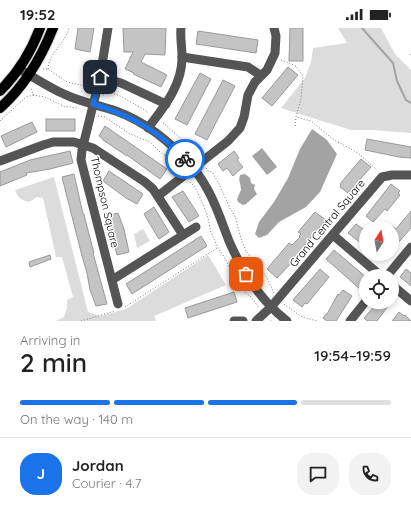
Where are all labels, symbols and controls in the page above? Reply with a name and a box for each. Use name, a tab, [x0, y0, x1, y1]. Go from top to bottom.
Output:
text: 19:52	[20, 5, 56, 24]
pin	[83, 60, 117, 94]
icon: home	[89, 66, 111, 88]
courier	[165, 139, 205, 179]
icon: bike	[174, 148, 196, 170]
street label: Thompson Square	[88, 155, 122, 249]
street label: Grand Central Square	[286, 176, 368, 270]
north arrow	[359, 221, 399, 261]
map controls	[359, 221, 399, 309]
pin	[229, 257, 263, 291]
icon: bag	[235, 263, 257, 285]
button: locate	[359, 269, 399, 309]
text: Arriving in	[20, 332, 80, 348]
text: 2 min	[20, 346, 87, 379]
text: 19:54–19:59	[314, 346, 391, 365]
text: On the way · 140 m	[20, 411, 133, 427]
button: chat	[297, 453, 339, 495]
button: phone	[349, 453, 391, 495]
text: Jordan	[72, 456, 124, 475]
text: J	[37, 464, 45, 483]
text: Courier · 4.7	[72, 475, 141, 491]

